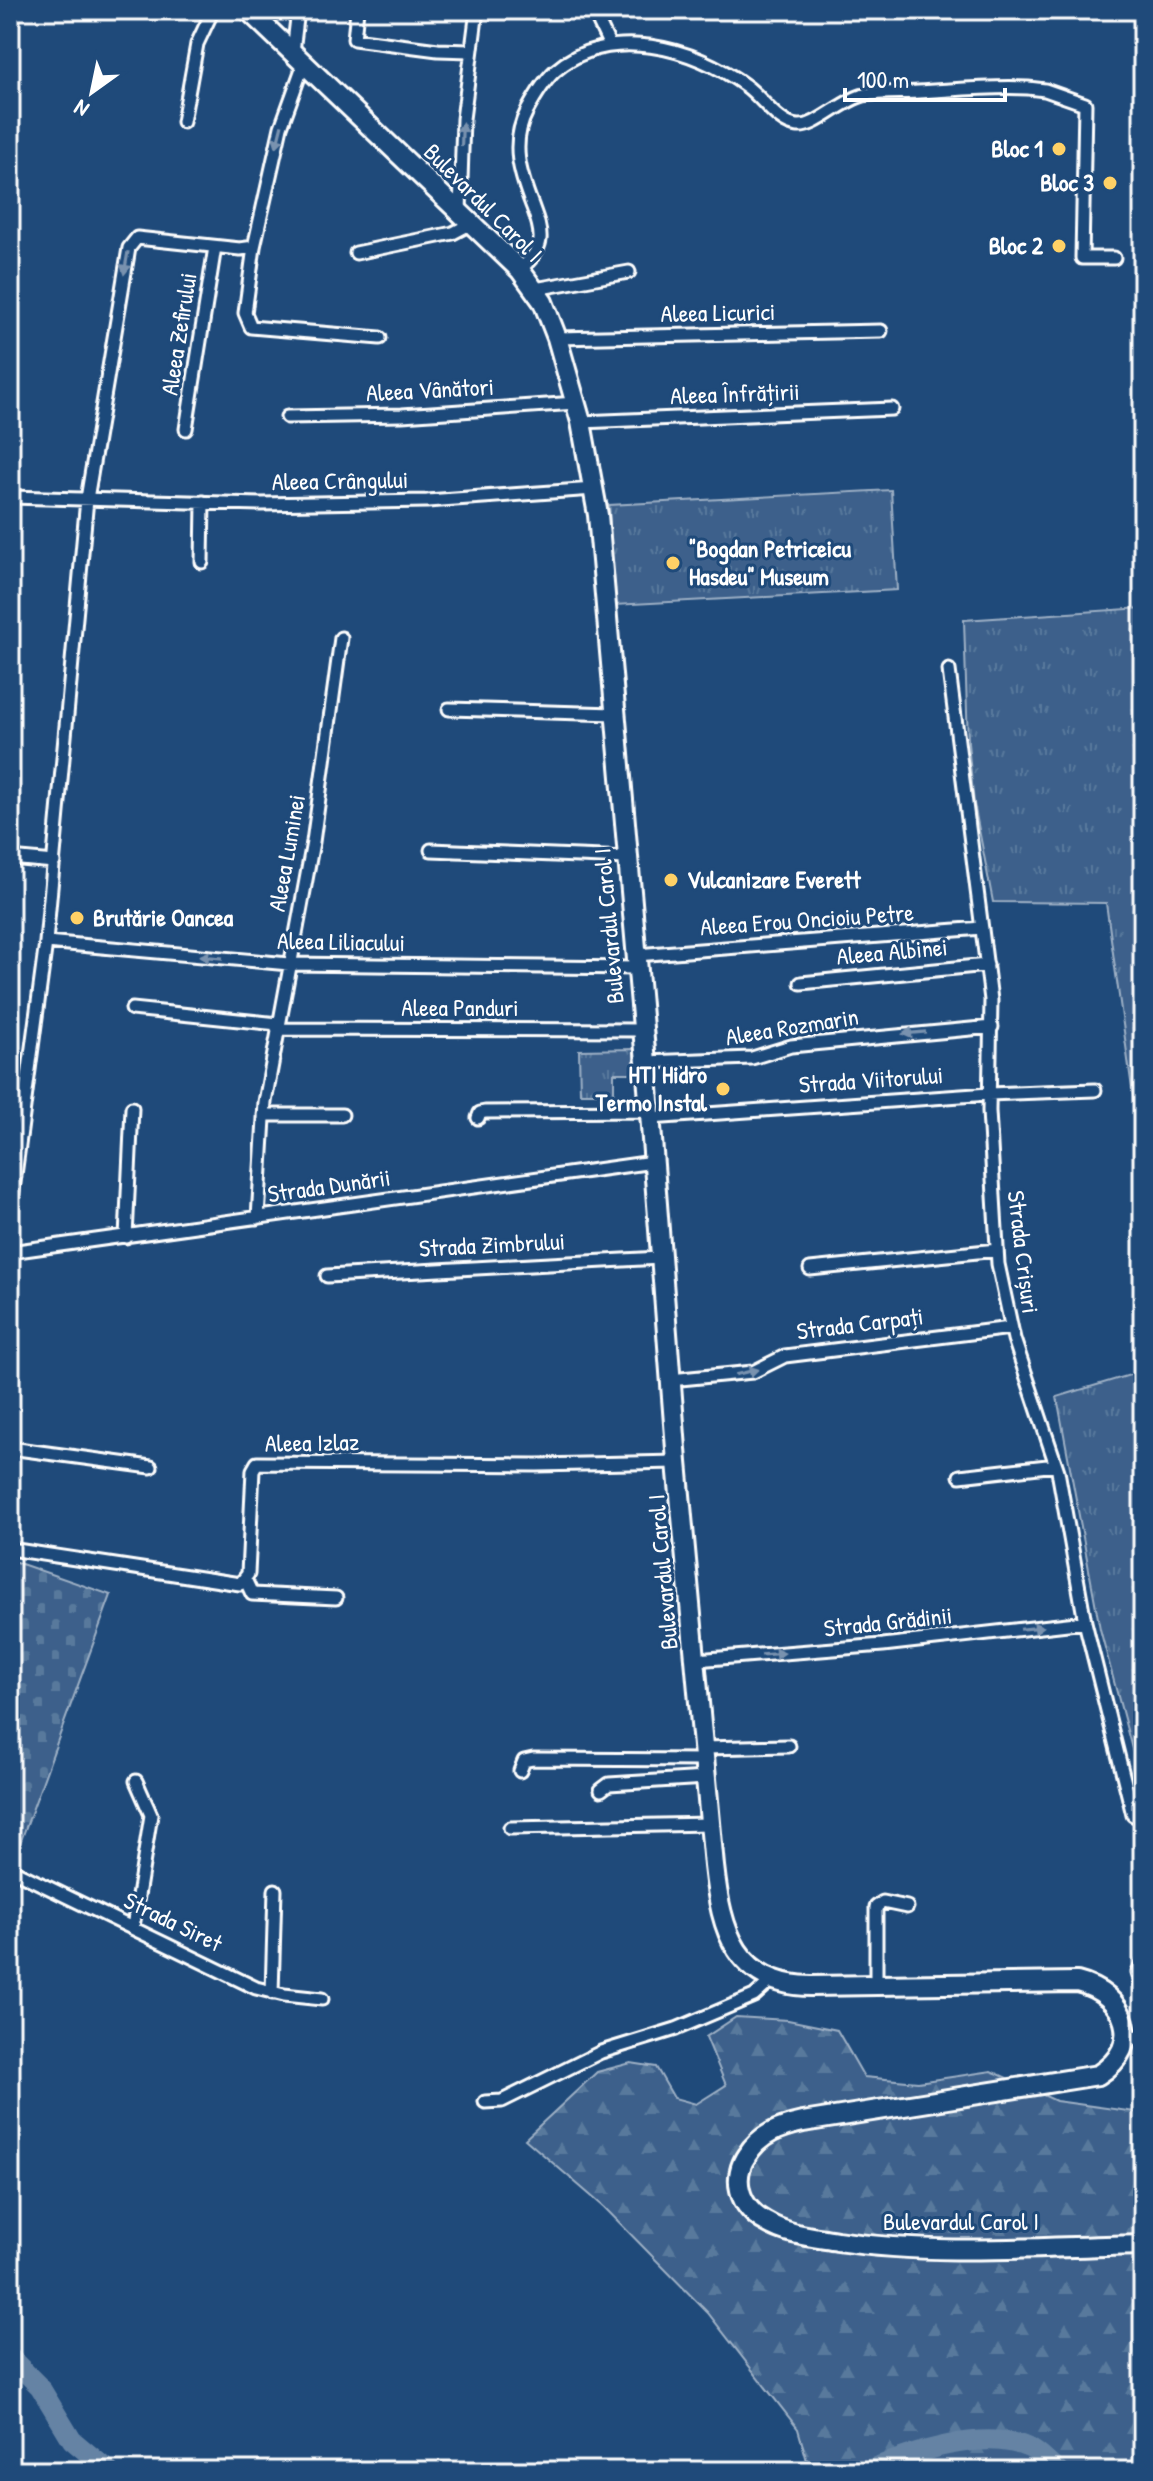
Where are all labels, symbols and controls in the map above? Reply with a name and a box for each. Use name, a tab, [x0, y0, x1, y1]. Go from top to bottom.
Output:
north arrow	[52, 52, 132, 132]
scale bar	[845, 52, 1005, 102]
text: 100 m	[857, 63, 909, 95]
text: N	[68, 93, 94, 125]
one-way arrow	[456, 121, 469, 146]
one-way arrow	[272, 124, 284, 149]
place label: Bloc 1	[991, 132, 1043, 164]
street label: Bulevardul Carol I	[417, 136, 550, 269]
marker: Bloc 1	[1050, 140, 1068, 158]
place label: Bloc 3	[1040, 166, 1094, 198]
marker: Bloc 3	[1101, 174, 1119, 192]
place label: Bloc 2	[989, 229, 1044, 261]
marker: Bloc 2	[1050, 237, 1068, 255]
one-way arrow	[120, 251, 132, 276]
street label: Aleea Zefirului	[153, 270, 203, 397]
street label: Aleea Licurici	[660, 295, 776, 329]
street label: Aleea Vânători	[365, 370, 495, 408]
street label: Aleea Înfrățirii	[670, 375, 800, 411]
street label: Aleea Crângului	[272, 463, 408, 497]
place label: "Bogdan Petriceicu Hasdeu" Museum	[689, 532, 851, 592]
marker: "Bogdan Petriceicu Hasdeu" Museum	[664, 554, 682, 572]
street label: Aleea Luminei	[260, 792, 312, 914]
street label: Bulevardul Carol I	[585, 847, 631, 1005]
place label: Vulcanizare Everett	[687, 863, 861, 895]
marker: Vulcanizare Everett	[662, 871, 680, 889]
street label: Aleea Erou Oncioiu Petre	[699, 896, 915, 942]
place label: Brutărie Oancea	[93, 901, 234, 933]
marker: Brutărie Oancea	[68, 909, 86, 927]
street label: Aleea Liliacului	[277, 924, 405, 958]
street label: Aleea Albinei	[835, 930, 949, 972]
one-way arrow	[198, 951, 223, 964]
street label: Aleea Panduri	[401, 991, 519, 1023]
street label: Aleea Rozmarin	[723, 1000, 861, 1052]
one-way arrow	[901, 1026, 926, 1039]
place label: HTI Hidro Termo Instal	[595, 1058, 708, 1118]
street label: Strada Viitorului	[798, 1058, 944, 1100]
marker: HTI Hidro Termo Instal	[714, 1080, 732, 1098]
street label: Strada Dunării	[266, 1161, 392, 1209]
street label: Strada Crișuri	[1001, 1189, 1047, 1315]
street label: Strada Zimbrului	[418, 1224, 566, 1264]
street label: Strada Carpați	[795, 1299, 925, 1347]
one-way arrow	[735, 1365, 760, 1378]
street label: Aleea Izlaz	[265, 1425, 359, 1459]
street label: Bulevardul Carol I	[639, 1493, 685, 1651]
street label: Strada Grădinii	[822, 1598, 954, 1644]
one-way arrow	[1020, 1621, 1045, 1634]
one-way arrow	[761, 1647, 786, 1660]
street label: Strada Siret	[119, 1884, 229, 1959]
street label: Bulevardul Carol I	[883, 2205, 1039, 2237]

